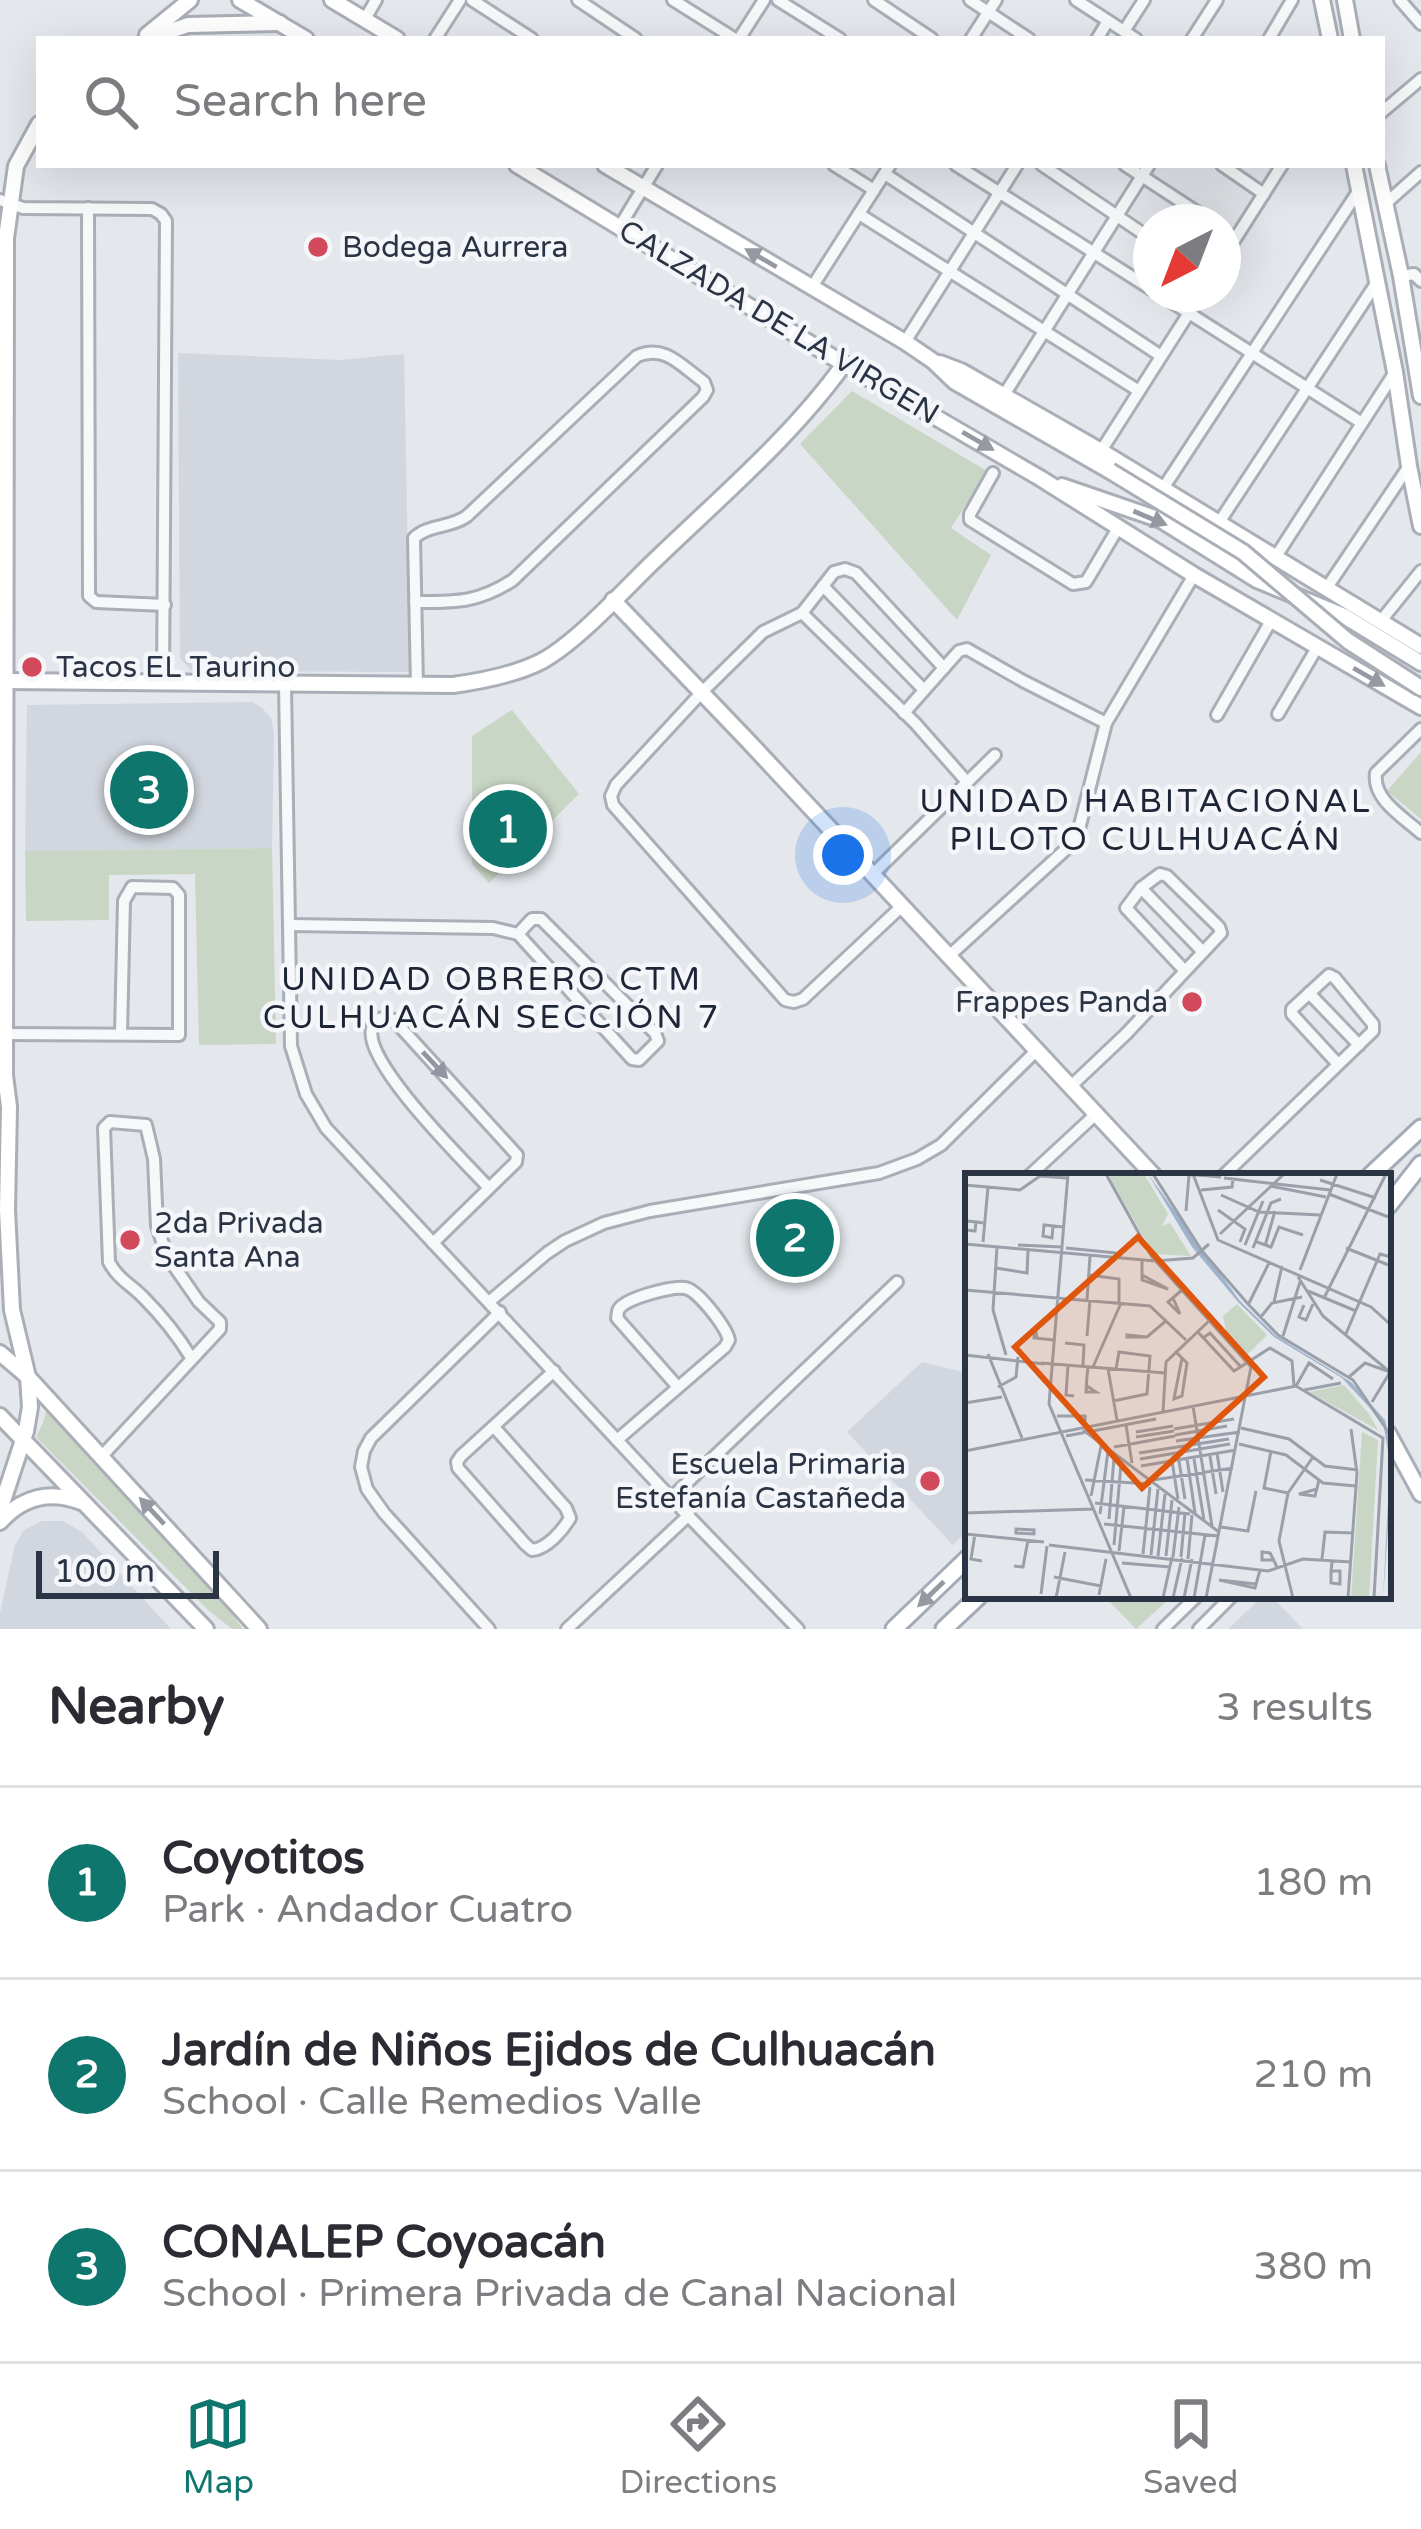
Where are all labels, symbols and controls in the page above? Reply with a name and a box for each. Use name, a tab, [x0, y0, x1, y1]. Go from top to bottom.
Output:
search box	[36, 36, 1385, 168]
icon: search	[78, 69, 144, 135]
text: Search here	[174, 75, 427, 129]
north arrow	[1133, 204, 1241, 312]
street label: CALZADA DE LA VIRGEN	[612, 212, 946, 433]
place label: Bodega Aurrera	[342, 229, 568, 266]
marker: Bodega Aurrera	[305, 234, 331, 260]
one-way arrow	[744, 248, 778, 269]
one-way arrow	[961, 430, 994, 451]
one-way arrow	[1133, 509, 1169, 528]
place label: Tacos EL Taurino	[56, 649, 296, 686]
marker: Tacos EL Taurino	[19, 654, 45, 680]
one-way arrow	[1352, 665, 1386, 686]
pin: 3	[110, 745, 188, 835]
district label: UNIDAD HABITACIONAL PILOTO CULHUACÁN	[919, 782, 1373, 859]
pin: 1	[469, 784, 547, 874]
your location	[813, 825, 873, 885]
district label: UNIDAD OBRERO CTM CULHUACÁN SECCIÓN 7	[263, 960, 721, 1037]
place label: Frappes Panda	[955, 984, 1168, 1021]
marker: Frappes Panda	[1179, 989, 1205, 1015]
one-way arrow	[421, 1050, 449, 1079]
inset map	[965, 1173, 1391, 1599]
pin: 2	[756, 1193, 834, 1283]
place label: 2da Privada Santa Ana	[154, 1205, 324, 1276]
marker: 2da Privada Santa Ana	[117, 1227, 143, 1253]
place label: Escuela Primaria Estefanía Castañeda	[615, 1446, 906, 1517]
marker: Escuela Primaria Estefanía Castañeda	[917, 1468, 943, 1494]
one-way arrow	[139, 1497, 166, 1526]
scale bar	[36, 1545, 219, 1598]
text: 100 m	[54, 1552, 155, 1591]
one-way arrow	[917, 1579, 946, 1607]
text: Nearby	[48, 1676, 225, 1738]
text: 3 results	[1216, 1684, 1373, 1731]
text: Coyotitos	[162, 1832, 365, 1886]
text: 1	[75, 1859, 99, 1906]
text: 180 m	[1254, 1859, 1373, 1906]
text: Park · Andador Cuatro	[162, 1886, 573, 1933]
text: Jardín de Niños Ejidos de Culhuacán	[162, 2024, 936, 2078]
text: 2	[75, 2051, 99, 2098]
text: 210 m	[1254, 2051, 1373, 2098]
text: School · Calle Remedios Valle	[162, 2078, 702, 2125]
text: CONALEP Coyoacán	[162, 2216, 606, 2270]
text: 3	[75, 2243, 99, 2290]
text: 380 m	[1254, 2243, 1373, 2290]
text: School · Primera Privada de Canal Nacional	[162, 2270, 957, 2317]
tab: Map	[183, 2391, 254, 2502]
tab: Directions	[620, 2391, 777, 2502]
tab: Saved	[1143, 2391, 1238, 2502]

